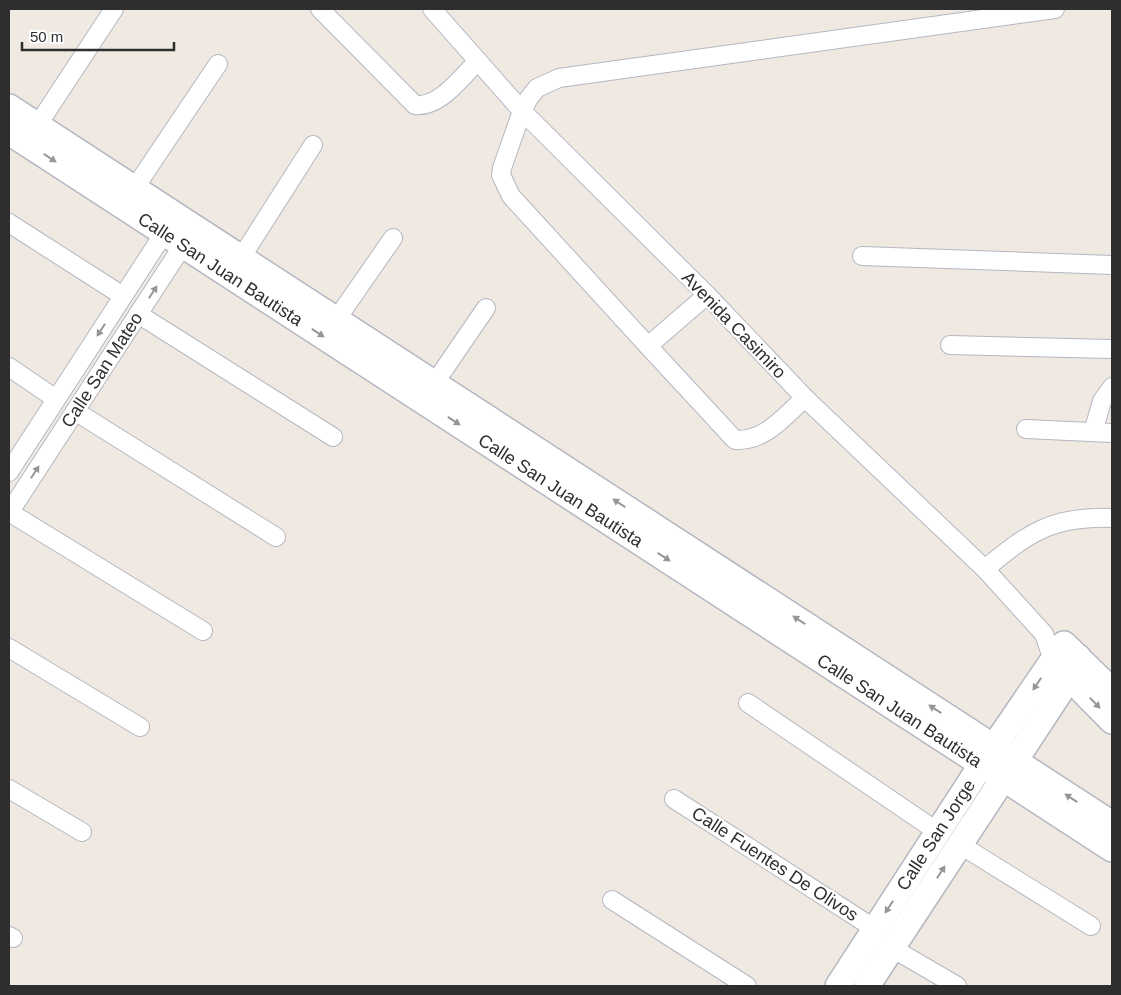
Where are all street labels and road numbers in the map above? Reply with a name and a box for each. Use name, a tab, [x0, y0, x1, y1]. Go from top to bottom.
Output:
street label: Calle San Juan Bautista	[134, 209, 307, 331]
street label: Avenida Casimiro	[678, 267, 790, 383]
street label: Calle San Mateo	[57, 309, 147, 431]
street label: Calle San Juan Bautista	[475, 430, 648, 552]
street label: Calle San Juan Bautista	[813, 650, 986, 772]
street label: Calle San Jorge	[893, 776, 979, 894]
street label: Calle Fuentes De Olivos	[688, 803, 862, 925]

